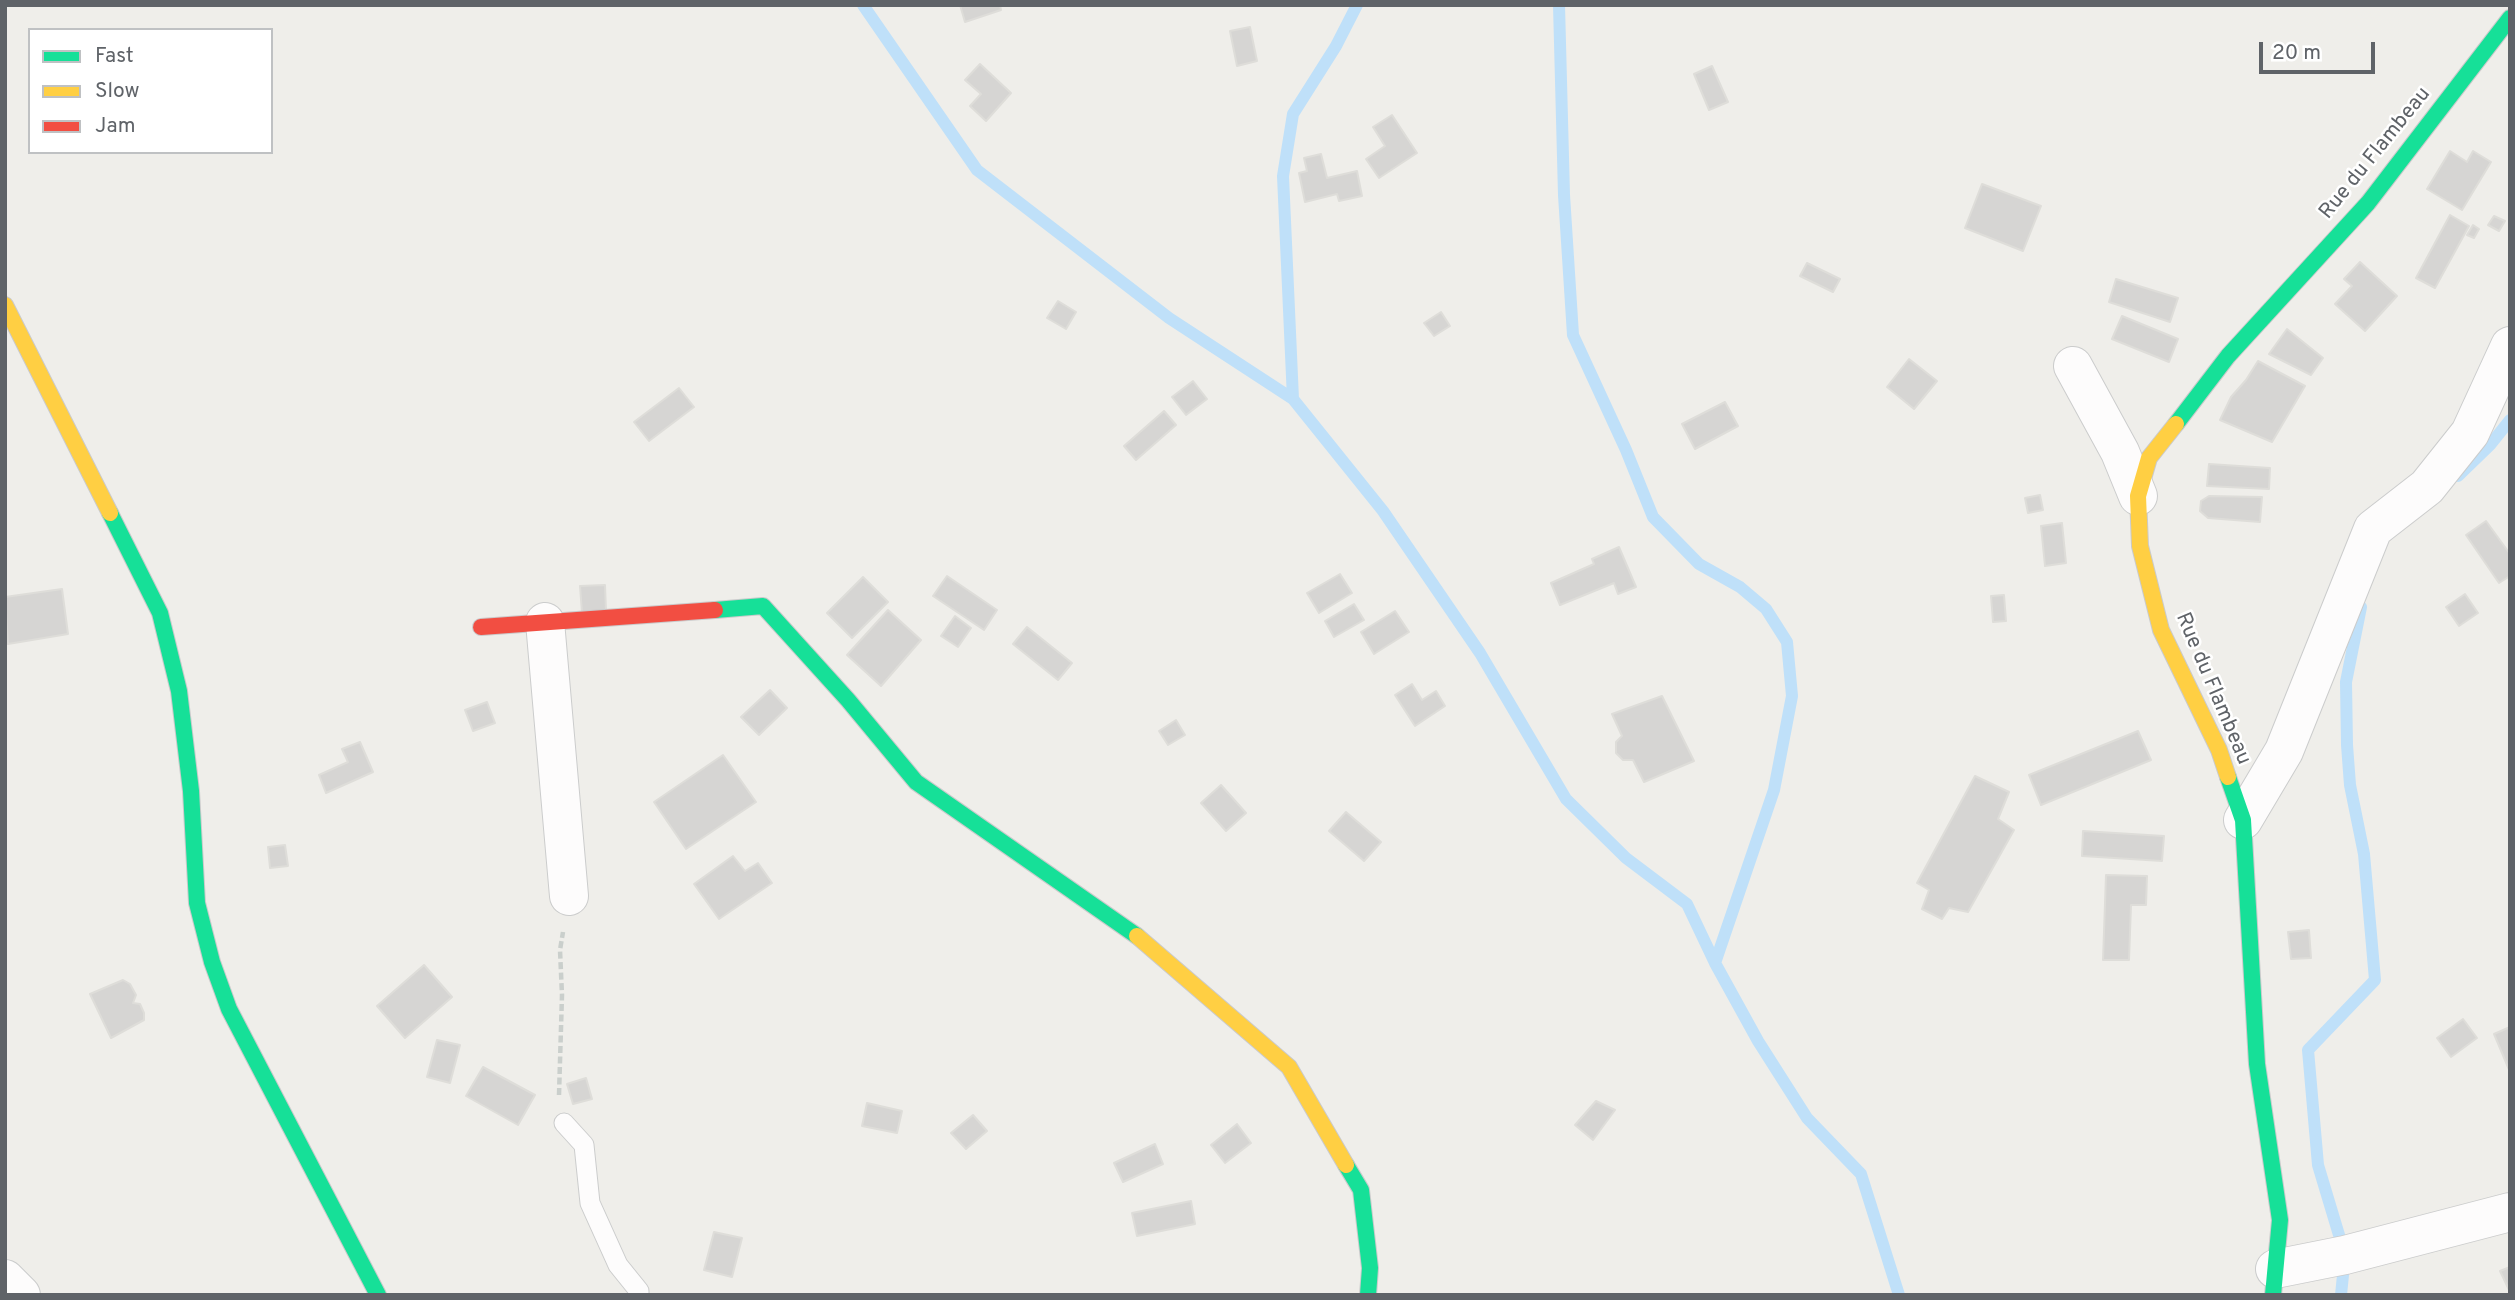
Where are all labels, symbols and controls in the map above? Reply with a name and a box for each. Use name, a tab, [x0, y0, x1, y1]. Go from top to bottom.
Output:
legend	[28, 28, 273, 154]
scale bar	[2263, 28, 2378, 72]
text: 20 m	[2272, 40, 2321, 67]
text: Fast	[95, 43, 134, 70]
text: Slow	[95, 78, 140, 105]
street label: Rue du Flambeau	[2315, 83, 2437, 225]
text: Jam	[95, 113, 136, 140]
street label: Rue du Flambeau	[2169, 609, 2255, 769]

